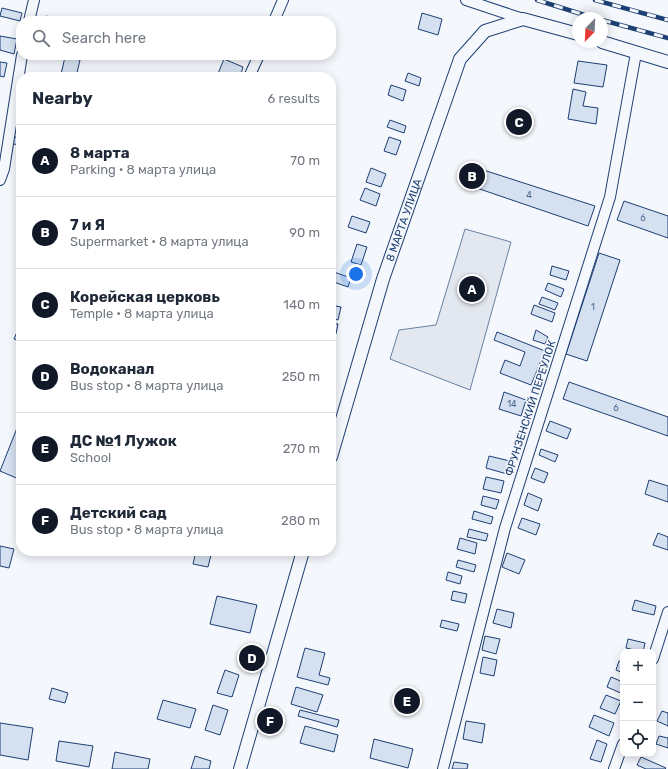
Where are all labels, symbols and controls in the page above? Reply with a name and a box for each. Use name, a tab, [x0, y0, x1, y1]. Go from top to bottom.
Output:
north arrow	[572, 12, 608, 48]
search box	[16, 16, 336, 60]
icon: search	[30, 27, 52, 49]
text: Search here	[62, 29, 146, 47]
text: Nearby	[32, 88, 93, 108]
text: 6 results	[268, 91, 320, 106]
pin: C	[506, 107, 532, 137]
text: 8 марта	[70, 144, 130, 162]
text: A	[40, 153, 50, 168]
text: 70 m	[290, 153, 320, 168]
pin: B	[459, 161, 485, 191]
text: Parking · 8 марта улица	[70, 162, 216, 177]
street label: 8 МАРТА УЛИЦА	[384, 176, 425, 263]
house number: 4	[526, 190, 532, 200]
house number: 6	[640, 213, 646, 223]
text: 7 и Я	[70, 216, 105, 234]
text: B	[40, 225, 50, 240]
text: 90 m	[289, 225, 320, 240]
text: Supermarket · 8 марта улица	[70, 234, 249, 249]
your location	[346, 264, 366, 284]
pin: A	[459, 274, 485, 304]
text: Корейская церковь	[70, 288, 220, 306]
text: C	[40, 297, 50, 312]
text: 140 m	[283, 297, 320, 312]
house number: 1	[591, 302, 595, 312]
text: Temple · 8 марта улица	[70, 306, 214, 321]
street label: ФРУНЗЕНСКИЙ ПЕРЕУЛОК	[502, 339, 559, 478]
text: Водоканал	[70, 360, 154, 378]
text: D	[40, 369, 50, 384]
text: 250 m	[282, 369, 320, 384]
text: Bus stop · 8 марта улица	[70, 378, 224, 393]
house number: 14	[507, 399, 517, 409]
house number: 6	[613, 403, 619, 413]
text: ДС №1 Лужок	[70, 432, 177, 450]
text: E	[41, 441, 49, 456]
text: 270 m	[283, 441, 320, 456]
text: School	[70, 450, 111, 465]
text: Детский сад	[70, 504, 167, 522]
text: F	[41, 513, 49, 528]
text: 280 m	[281, 513, 320, 528]
text: Bus stop · 8 марта улица	[70, 522, 224, 537]
pin: D	[239, 643, 265, 673]
map controls	[620, 649, 656, 757]
button: +	[620, 649, 656, 685]
button: −	[620, 685, 656, 721]
pin: E	[394, 686, 420, 716]
pin: F	[257, 706, 283, 736]
button: locate	[620, 721, 656, 757]

